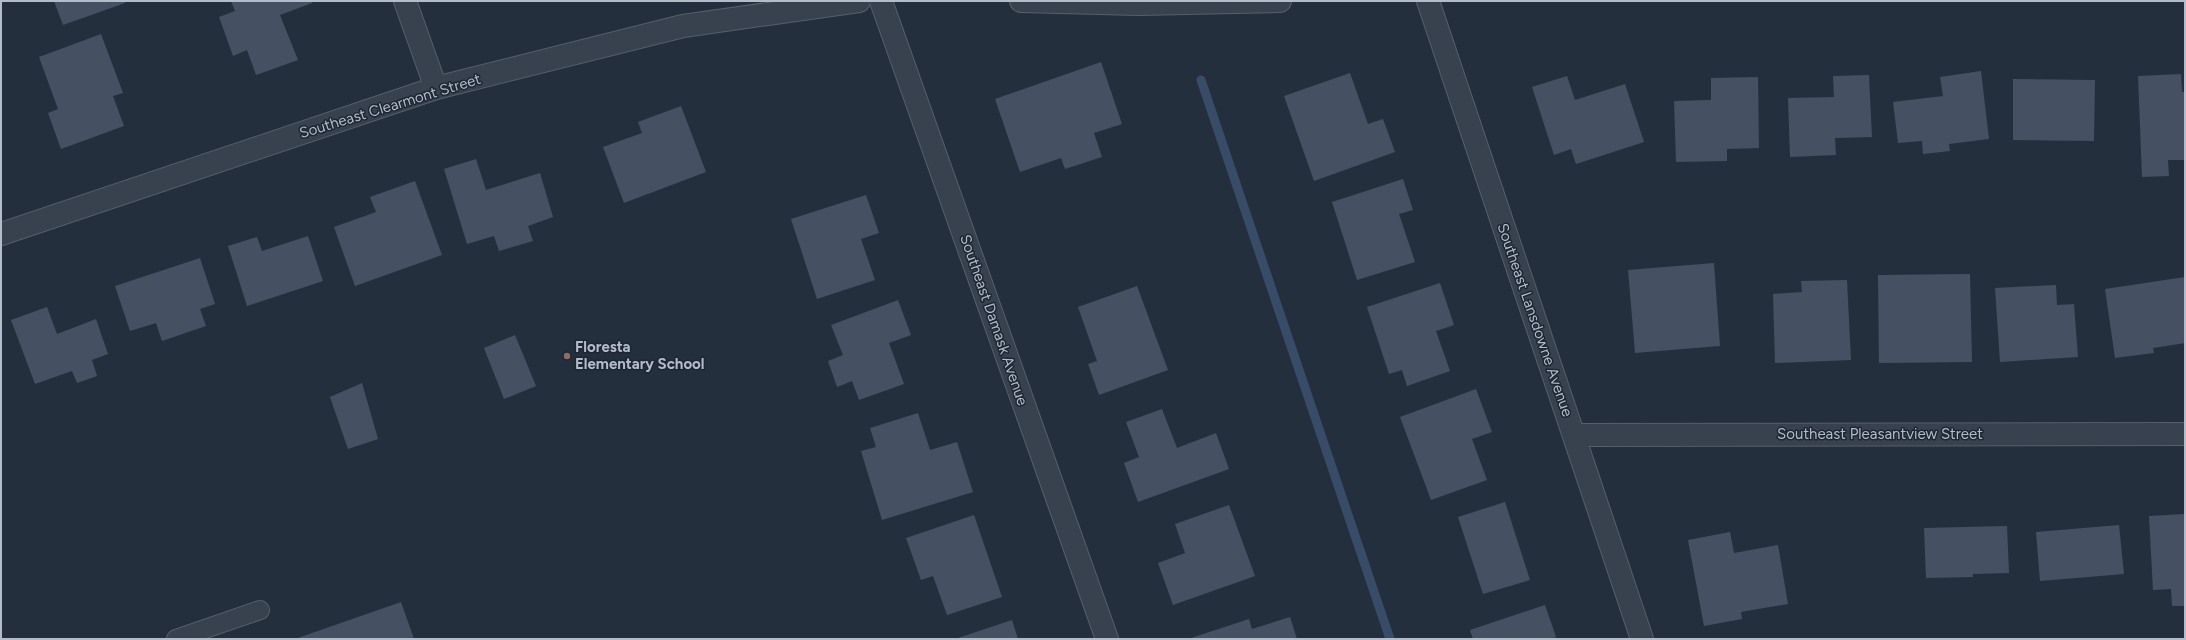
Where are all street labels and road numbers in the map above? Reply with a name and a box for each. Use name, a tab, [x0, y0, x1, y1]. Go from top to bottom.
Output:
street label: Southeast Clearmont Street	[297, 70, 483, 142]
street label: Southeast Lansdowne Avenue	[1493, 221, 1577, 419]
street label: Southeast Damask Avenue	[956, 232, 1032, 408]
street label: Southeast Pleasantview Street	[1777, 425, 1983, 443]

